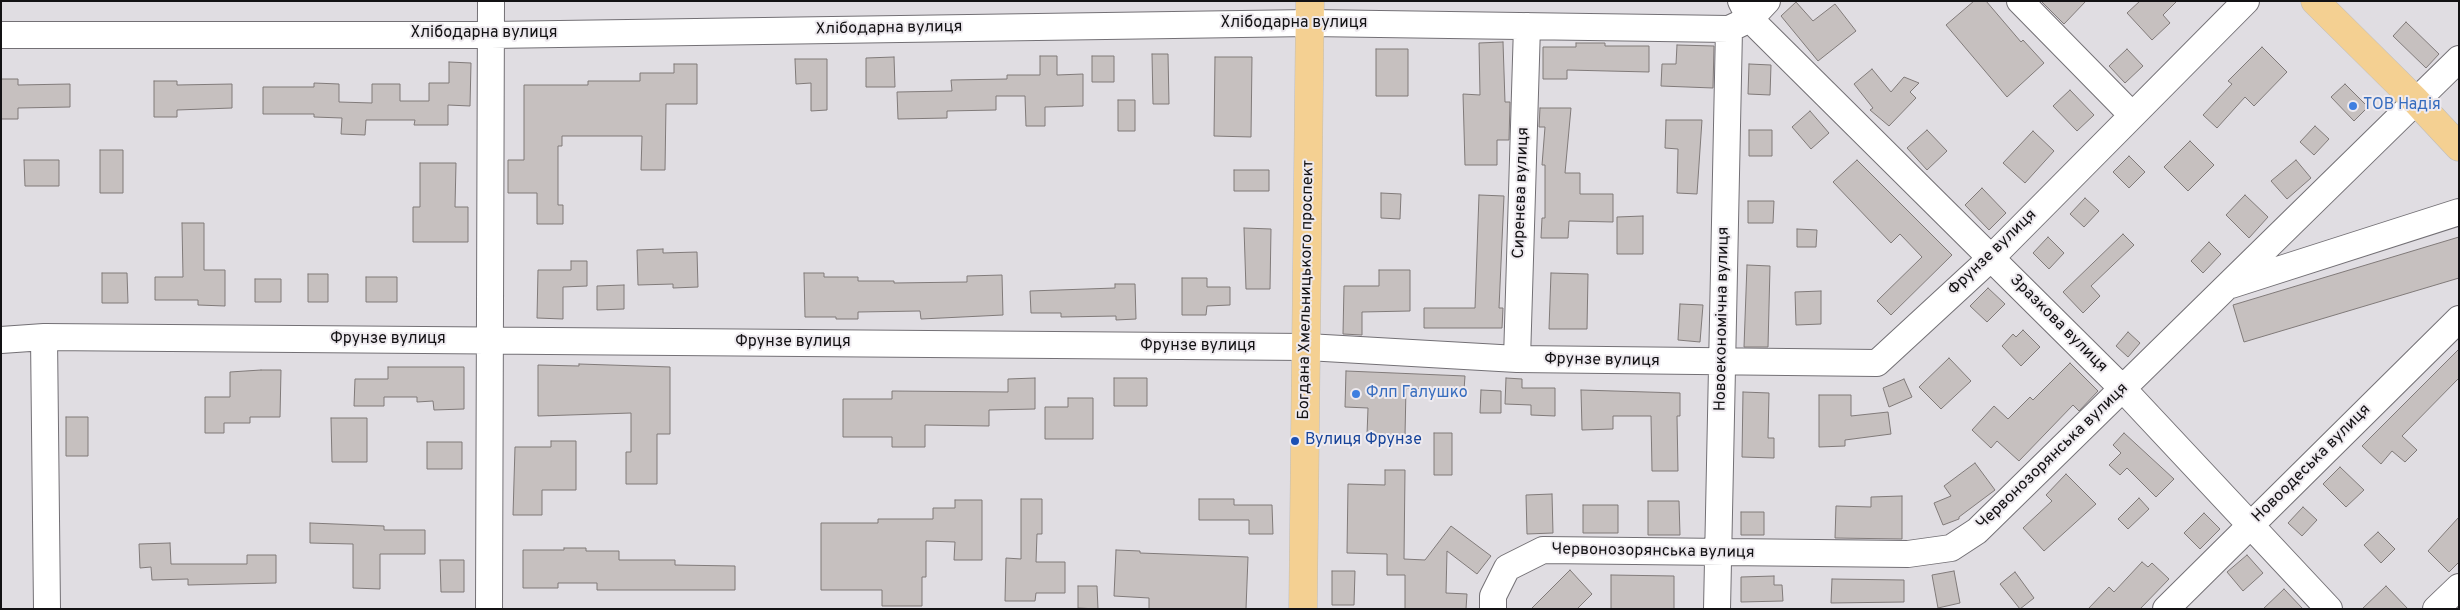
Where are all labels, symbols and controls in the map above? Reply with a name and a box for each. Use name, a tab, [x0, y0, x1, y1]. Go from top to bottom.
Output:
street label: Хлібодарна вулиця	[1221, 14, 1367, 34]
street label: Хлібодарна вулиця	[815, 18, 963, 40]
street label: Хлібодарна вулиця	[411, 24, 557, 44]
place label: ТОВ Надія	[2363, 96, 2441, 116]
marker: ТОВ Надія	[2347, 100, 2359, 112]
street label: Сиренєва вулиця	[1510, 127, 1534, 259]
street label: Богдана Хмельницького проспект	[1295, 160, 1319, 420]
street label: Фрунзе вулиця	[1945, 206, 2041, 300]
street label: Новоекономічна вулиця	[1712, 227, 1734, 411]
street label: Зразкова вулиця	[2005, 271, 2111, 377]
street label: Фрунзе вулиця	[330, 330, 446, 350]
street label: Фрунзе вулиця	[735, 333, 851, 353]
street label: Фрунзе вулиця	[1140, 337, 1256, 357]
street label: Фрунзе вулиця	[1544, 350, 1660, 372]
street label: Червонозорянська вулиця	[1973, 380, 2133, 534]
place label: Флп Галушко	[1366, 384, 1468, 404]
marker: Флп Галушко	[1350, 388, 1362, 400]
street label: Новоодеська вулиця	[2249, 401, 2375, 527]
place label: Вулиця Фрунзе	[1305, 431, 1422, 451]
marker: Вулиця Фрунзе	[1289, 435, 1301, 447]
street label: Червонозорянська вулиця	[1551, 541, 1755, 563]

